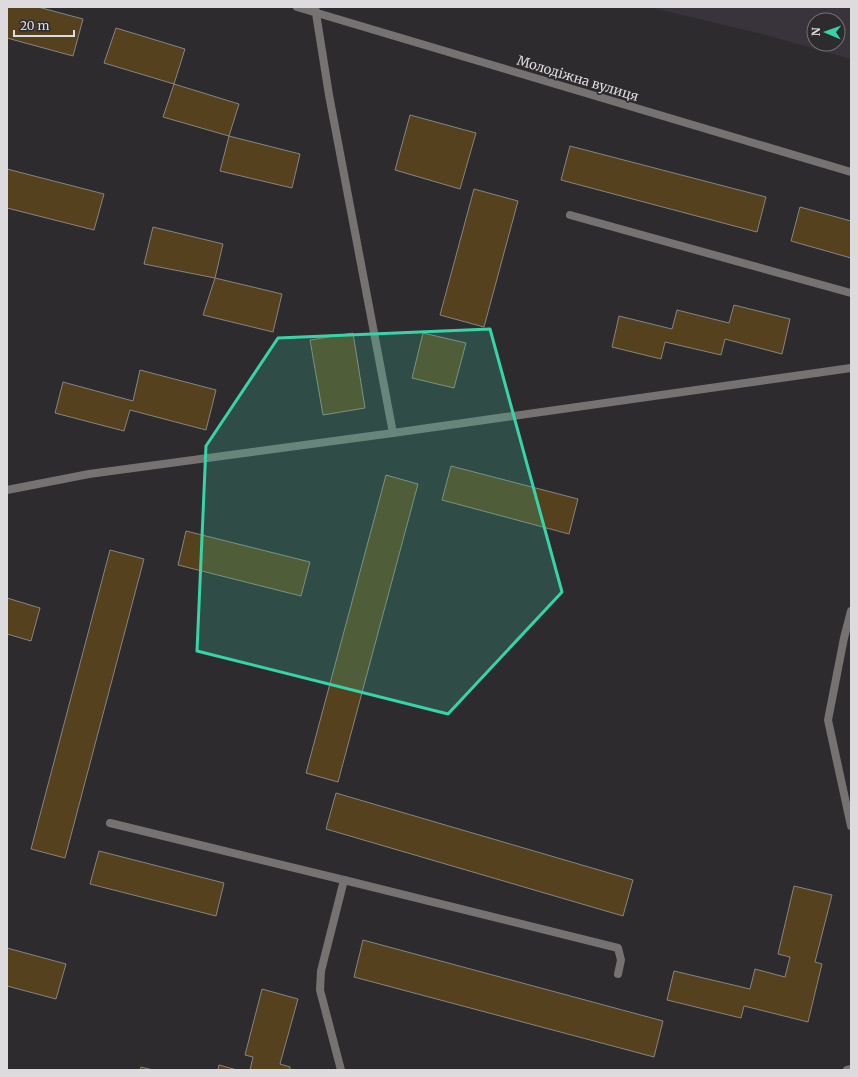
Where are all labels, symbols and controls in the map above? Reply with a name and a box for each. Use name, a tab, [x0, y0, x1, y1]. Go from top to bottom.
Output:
scale bar	[14, 12, 74, 38]
north arrow	[806, 12, 846, 52]
text: 20 m	[20, 18, 49, 33]
text: N	[809, 27, 823, 36]
street label: Молодіжна вулиця	[515, 52, 641, 105]

